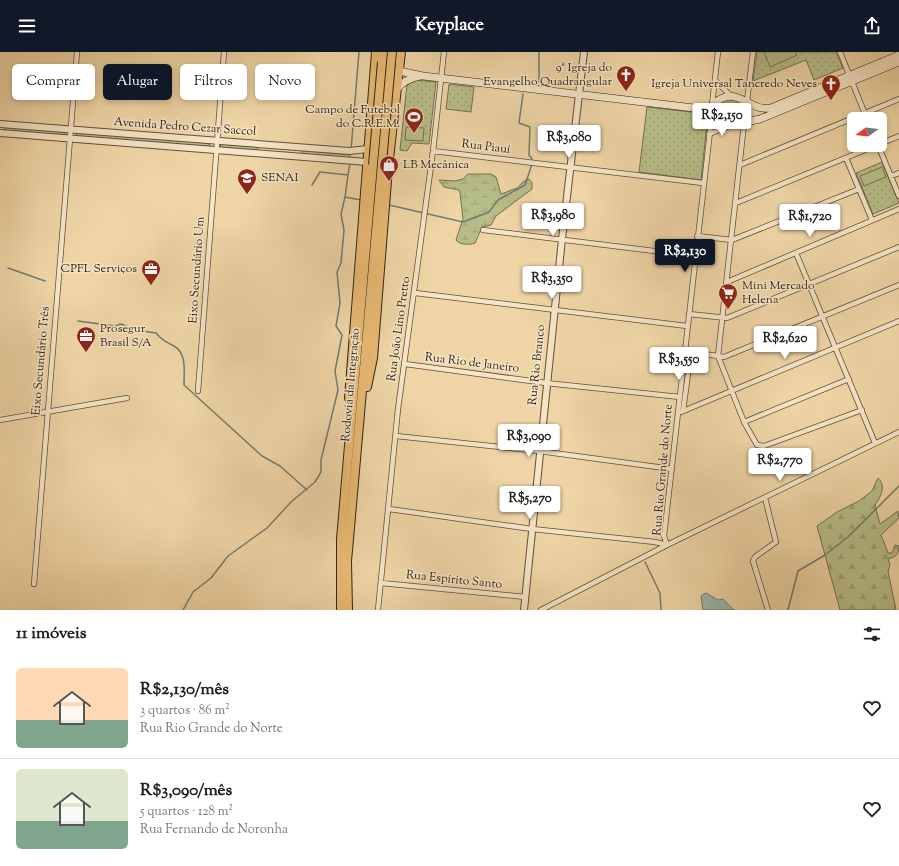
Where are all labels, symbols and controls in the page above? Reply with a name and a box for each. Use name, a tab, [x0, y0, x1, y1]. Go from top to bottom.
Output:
text: Keyplace	[415, 13, 484, 39]
icon: menu	[16, 15, 38, 37]
icon: share	[861, 15, 883, 37]
place label: 9ª Igreja do Evangelho Quadrangular	[483, 59, 612, 91]
chip: Comprar	[12, 64, 95, 100]
chip: Alugar	[103, 64, 172, 100]
chip: Filtros	[180, 64, 247, 100]
chip: Novo	[255, 64, 315, 100]
church icon: 9ª Igreja do Evangelho Quadrangular	[615, 64, 637, 92]
church icon: Igreja Universal Tancredo Neves	[820, 73, 842, 101]
place label: Igreja Universal Tancredo Neves	[651, 75, 817, 93]
place label: Campo de Futebol do C.R.E.M.	[305, 101, 401, 133]
pin: R$2,150	[685, 103, 759, 137]
sports icon: Campo de Futebol do C.R.E.M.	[403, 106, 425, 134]
text: R$2,150	[701, 107, 743, 125]
north arrow	[847, 112, 887, 152]
map controls	[847, 112, 887, 152]
street label: Avenida Pedro Cezar Saccol	[113, 113, 258, 141]
pin: R$3,080	[532, 125, 606, 159]
text: R$3,080	[547, 129, 591, 147]
street label: Rua Piauí	[461, 135, 512, 159]
shop icon: LB Mecânica	[378, 154, 400, 182]
place label: LB Mecânica	[403, 156, 470, 174]
school or university icon: SENAI	[236, 167, 258, 195]
place label: SENAI	[261, 169, 299, 187]
pin: R$3,980	[516, 203, 590, 237]
pin: R$1,720	[773, 204, 847, 238]
text: R$3,980	[531, 207, 575, 225]
text: R$1,720	[788, 208, 832, 226]
street label: Eixo Secundário Um	[184, 216, 210, 324]
pin: R$2,130	[648, 239, 722, 273]
text: R$2,130	[664, 243, 706, 261]
office icon: CPFL Serviços	[140, 258, 162, 286]
place label: CPFL Serviços	[61, 260, 137, 278]
pin: R$3,350	[515, 266, 589, 300]
text: R$3,350	[531, 270, 573, 288]
street label: Rua João Lino Pretto	[383, 275, 415, 383]
place label: Mini Mercado Helena	[742, 277, 815, 309]
supermarket icon: Mini Mercado Helena	[717, 282, 739, 310]
street label: Eixo Secundário Três	[27, 305, 55, 416]
place label: Prosegur Brasil S/A	[100, 320, 152, 352]
street label: Rua Rio Branco	[524, 323, 550, 406]
office icon: Prosegur Brasil S/A	[75, 325, 97, 353]
pin: R$2,620	[748, 326, 822, 360]
street label: Rodovia da Integração	[337, 327, 365, 443]
text: R$2,620	[763, 330, 807, 348]
pin: R$3,550	[642, 347, 716, 381]
street label: Rua Rio de Janeiro	[424, 348, 521, 378]
text: R$3,550	[659, 351, 699, 369]
street label: Rua Rio Grande do Norte	[648, 403, 678, 537]
pin: R$3,090	[492, 424, 566, 458]
text: R$3,090	[507, 428, 551, 446]
pin: R$2,770	[743, 448, 817, 482]
text: R$2,770	[757, 452, 803, 470]
pin: R$5,270	[493, 486, 567, 520]
text: R$5,270	[508, 490, 552, 508]
street label: Rua Espírito Santo	[405, 566, 503, 594]
text: 11 imóveis	[16, 622, 87, 646]
icon: filters	[861, 623, 883, 645]
text: R$2,130/mês	[140, 678, 229, 702]
icon: home	[48, 684, 96, 732]
icon: heart	[861, 697, 883, 719]
text: 3 quartos · 86 m²	[140, 702, 230, 720]
text: Rua Rio Grande do Norte	[140, 720, 283, 738]
text: R$3,090/mês	[140, 779, 232, 803]
icon: home	[48, 785, 96, 833]
icon: heart	[861, 798, 883, 820]
text: 5 quartos · 128 m²	[140, 803, 233, 821]
text: Rua Fernando de Noronha	[140, 821, 288, 839]

